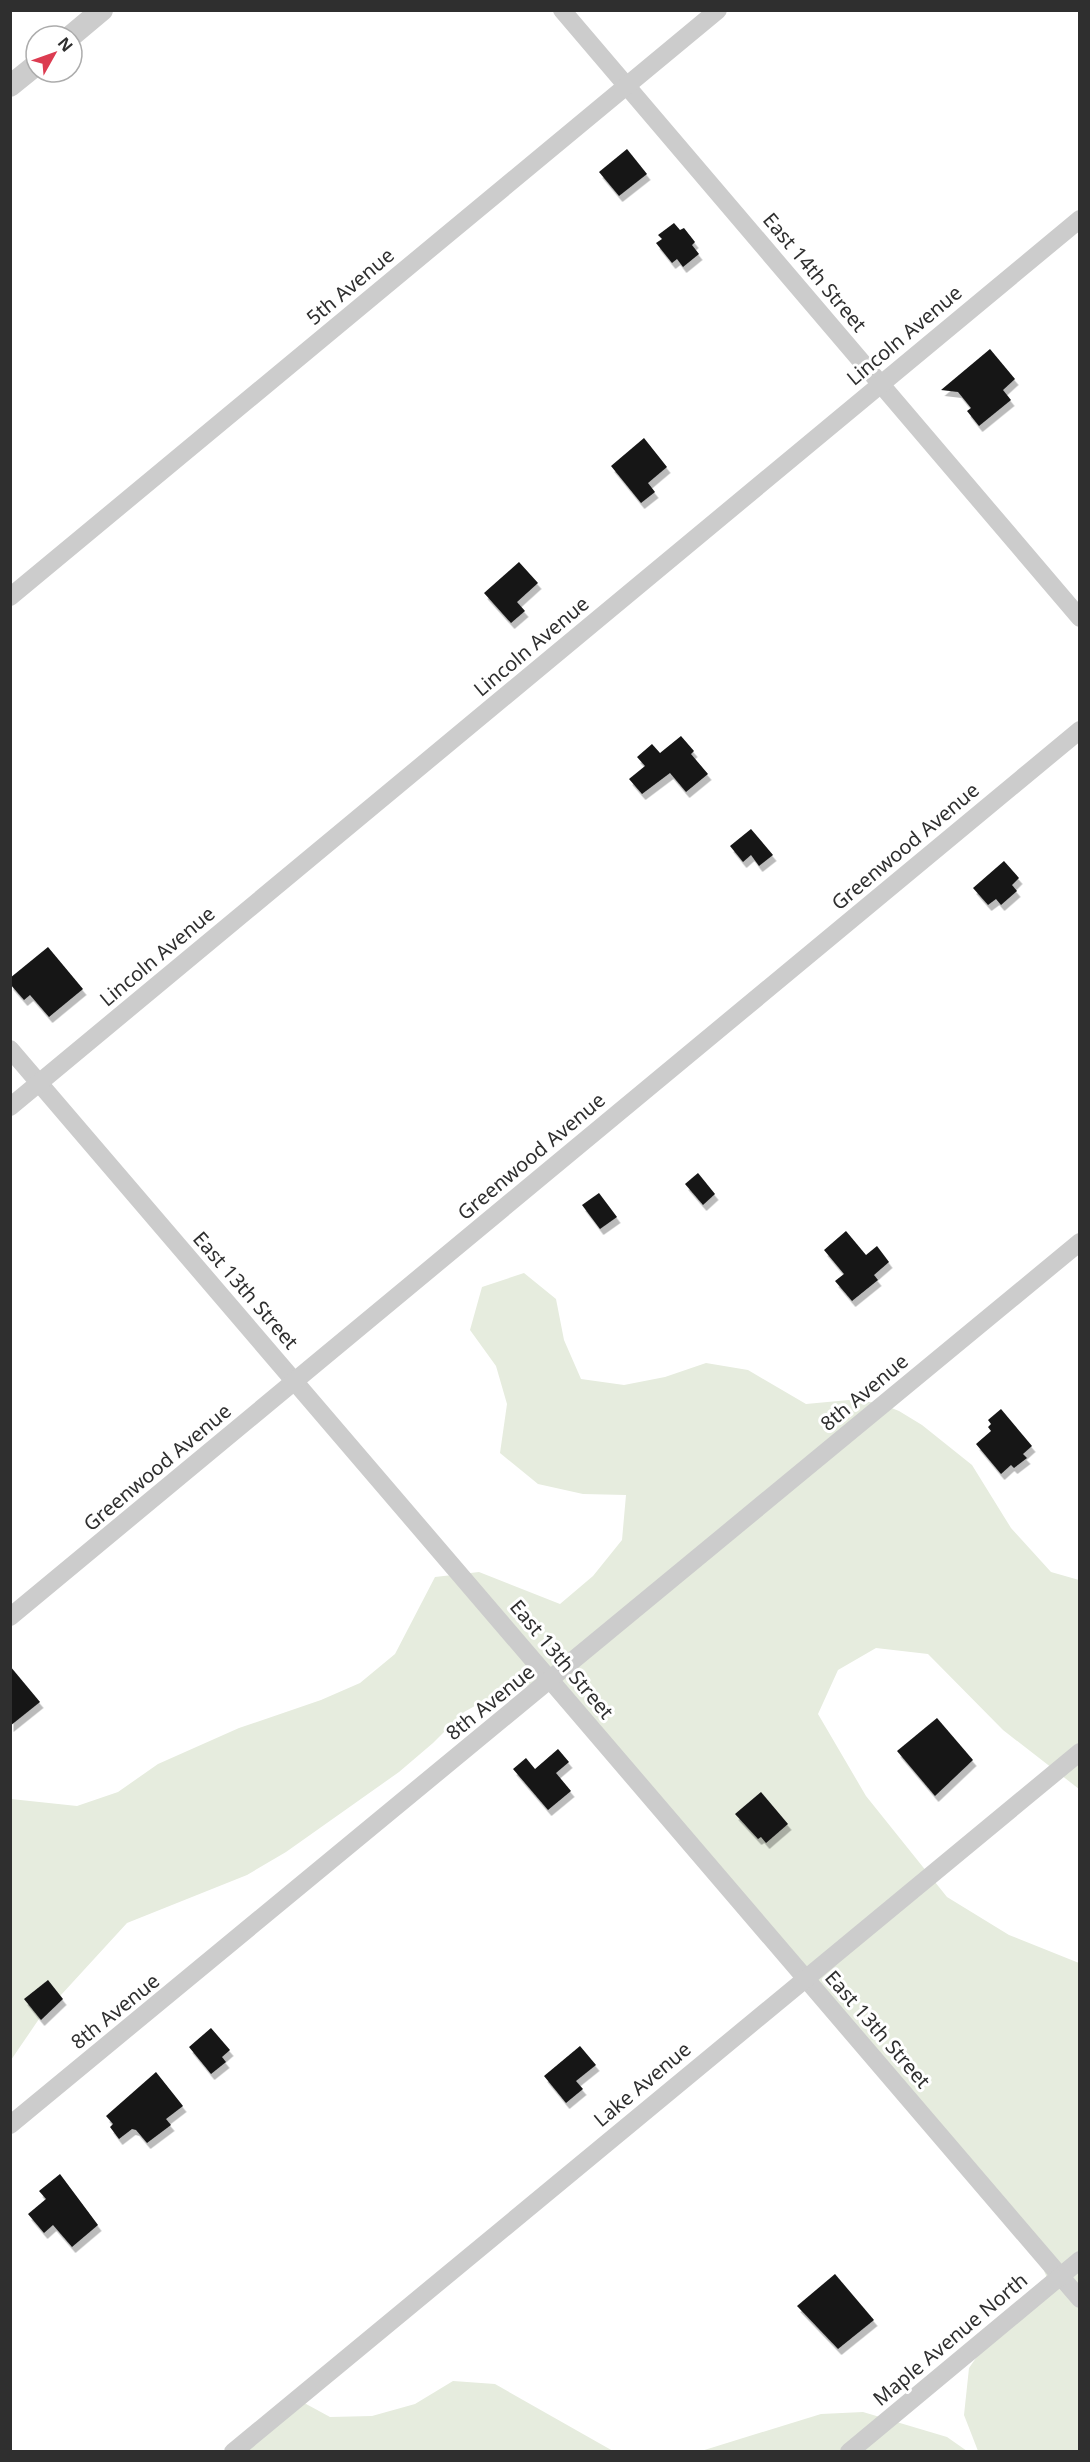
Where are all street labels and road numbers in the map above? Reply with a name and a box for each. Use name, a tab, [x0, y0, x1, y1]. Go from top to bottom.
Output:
street label: East 14th Street	[757, 207, 873, 337]
street label: 5th Avenue	[301, 241, 399, 331]
street label: Lincoln Avenue	[841, 279, 967, 391]
street label: Lincoln Avenue	[468, 590, 594, 702]
street label: Greenwood Avenue	[825, 776, 985, 916]
street label: Lincoln Avenue	[94, 900, 220, 1012]
street label: Greenwood Avenue	[451, 1086, 611, 1226]
street label: East 13th Street	[187, 1225, 305, 1355]
street label: 8th Avenue	[815, 1347, 913, 1437]
street label: Greenwood Avenue	[77, 1397, 237, 1537]
street label: East 13th Street	[504, 1594, 620, 1724]
street label: 8th Avenue	[440, 1658, 540, 1746]
street label: East 13th Street	[819, 1964, 937, 2094]
street label: 8th Avenue	[65, 1967, 165, 2055]
street label: Lake Avenue	[588, 2035, 696, 2133]
street label: Maple Avenue North	[867, 2266, 1033, 2412]

